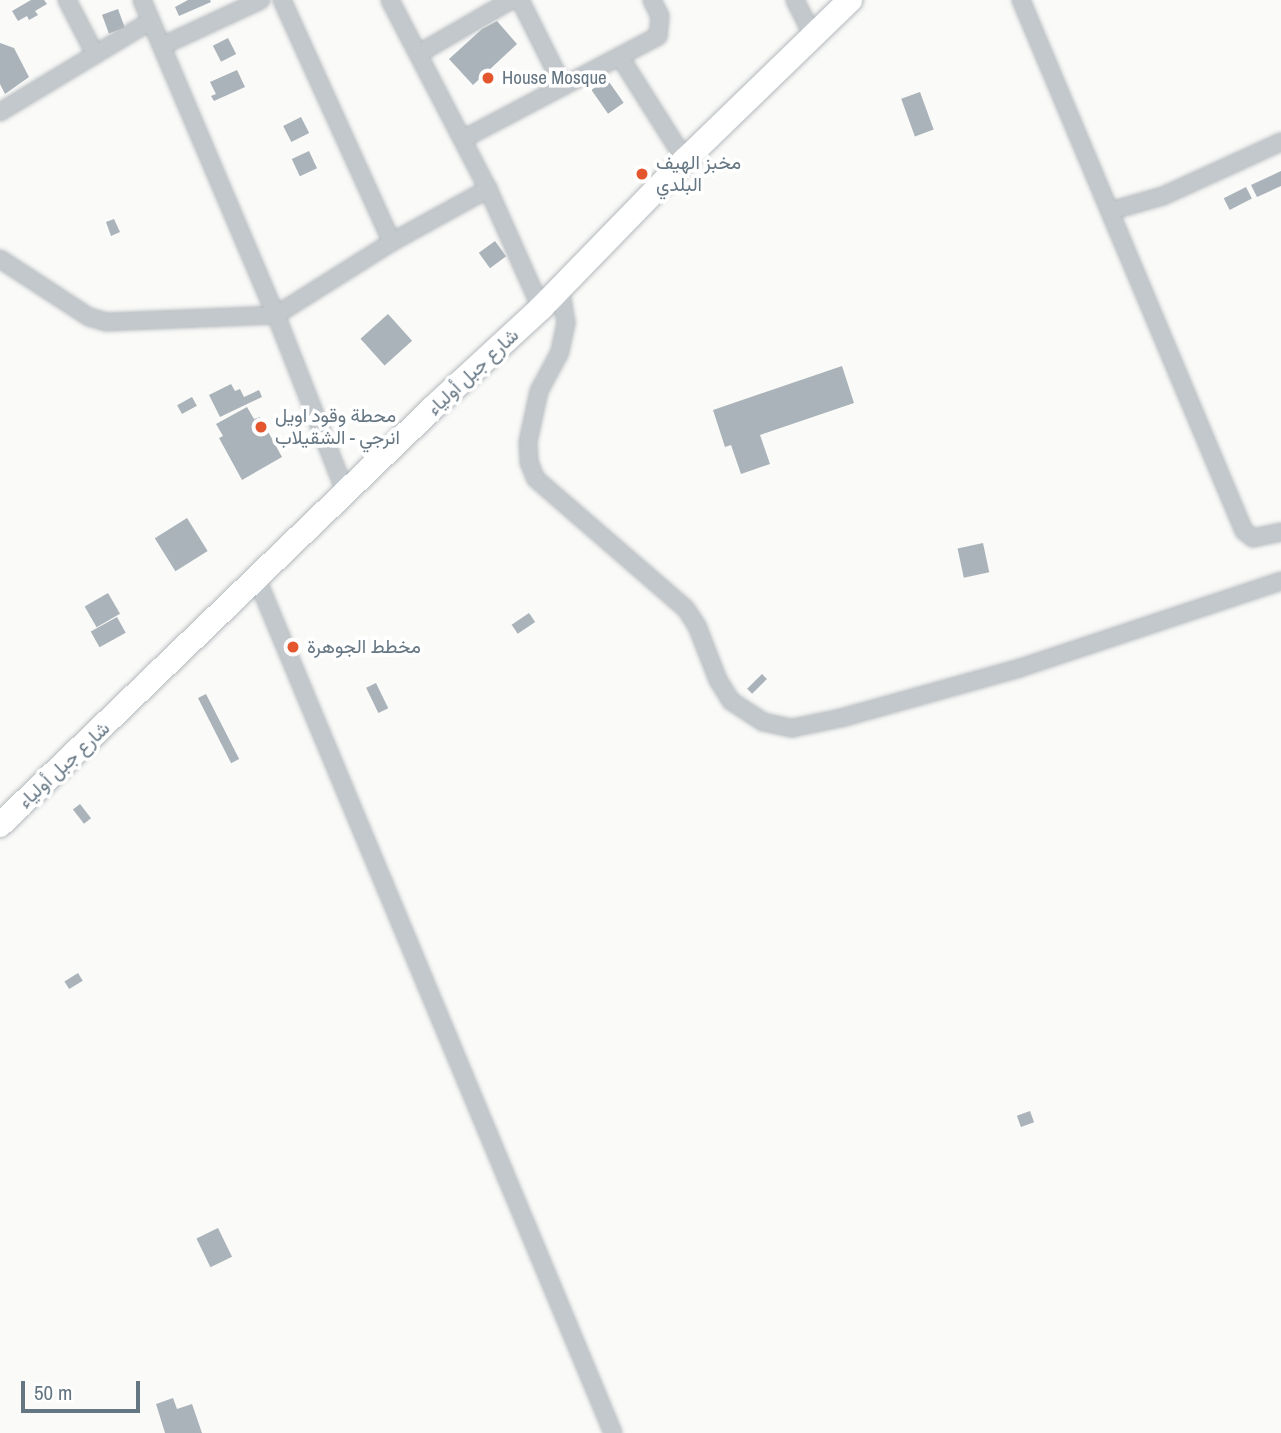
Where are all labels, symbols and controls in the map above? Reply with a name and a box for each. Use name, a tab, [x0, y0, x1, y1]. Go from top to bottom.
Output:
place label: House Mosque	[502, 67, 607, 89]
marker: House Mosque	[480, 70, 496, 86]
place label: مخبز الهيف البلدي	[656, 152, 741, 196]
marker: مخبز الهيف البلدي	[634, 166, 650, 182]
street label: شارع جبل أولياء	[423, 324, 523, 420]
place label: محطة وقود اويل انرجي - الشقيلاب	[275, 405, 400, 449]
marker: محطة وقود اويل انرجي - الشقيلاب	[253, 419, 269, 435]
place label: مخطط الجوهرة	[307, 636, 421, 658]
marker: مخطط الجوهرة	[285, 639, 301, 655]
street label: شارع جبل أولياء	[14, 717, 114, 813]
scale bar	[24, 1366, 144, 1410]
text: 50 m	[34, 1378, 72, 1407]

